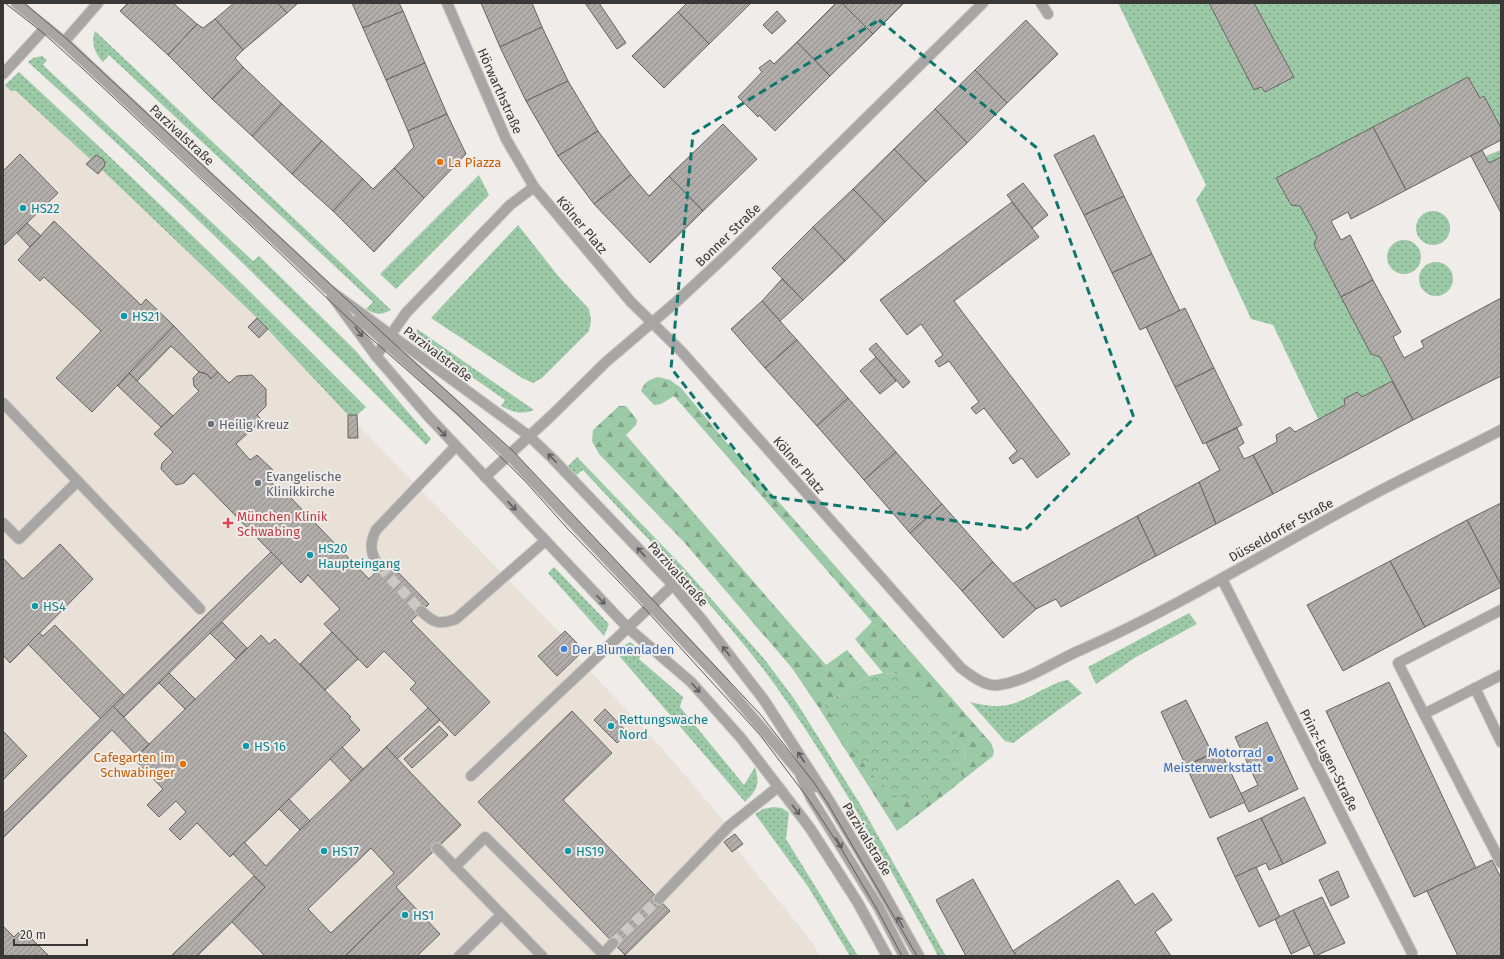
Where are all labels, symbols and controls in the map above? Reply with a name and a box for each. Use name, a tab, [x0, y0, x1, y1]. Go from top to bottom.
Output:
street label: Hörwarthstraße	[474, 46, 526, 136]
street label: Parzivalstraße	[147, 101, 217, 169]
place label: La Piazza	[448, 155, 501, 170]
marker: La Piazza	[435, 157, 445, 167]
street label: Kölner Platz	[554, 193, 611, 257]
street label: Bonner Straße	[692, 200, 764, 270]
place label: HS22	[31, 201, 60, 216]
marker: HS22	[18, 203, 28, 213]
place label: HS21	[132, 309, 160, 324]
marker: HS21	[119, 311, 129, 321]
street label: Parzivalstraße	[401, 323, 475, 385]
one-way arrow	[355, 327, 363, 338]
place label: Heilig Kreuz	[219, 417, 289, 432]
marker: Heilig Kreuz	[206, 419, 216, 429]
one-way arrow	[438, 427, 447, 437]
street label: Kölner Platz	[770, 433, 828, 497]
one-way arrow	[547, 453, 557, 463]
place label: Evangelische Klinikkirche	[266, 469, 342, 499]
marker: Evangelische Klinikkirche	[253, 478, 263, 488]
street label: Düsseldorfer Straße	[1226, 495, 1336, 565]
one-way arrow	[507, 500, 516, 511]
place label: München Klinik Schwabing	[237, 509, 328, 539]
marker: München Klinik Schwabing	[222, 517, 234, 529]
street label: Parzivalstraße	[645, 538, 711, 610]
place label: HS20 Haupteingang	[318, 541, 400, 571]
one-way arrow	[637, 547, 646, 558]
marker: HS20 Haupteingang	[305, 550, 315, 560]
one-way arrow	[596, 595, 606, 605]
place label: HS4	[43, 599, 66, 614]
marker: HS4	[30, 601, 40, 611]
place label: Der Blumenladen	[572, 642, 674, 657]
marker: Der Blumenladen	[559, 644, 569, 654]
one-way arrow	[722, 645, 730, 656]
one-way arrow	[692, 683, 701, 693]
street label: Prinz-Eugen-Straße	[1297, 706, 1361, 814]
place label: Rettungswache Nord	[619, 712, 708, 742]
marker: Rettungswache Nord	[606, 721, 616, 731]
place label: HS 16	[254, 739, 286, 754]
marker: HS 16	[241, 741, 251, 751]
place label: Motorrad Meisterwerkstatt	[1163, 745, 1262, 775]
place label: Cafegarten im Schwabinger	[93, 750, 175, 780]
one-way arrow	[797, 752, 805, 763]
marker: Motorrad Meisterwerkstatt	[1265, 754, 1275, 764]
marker: Cafegarten im Schwabinger	[178, 759, 188, 769]
street label: Parzivalstraße	[839, 800, 895, 878]
one-way arrow	[792, 805, 800, 816]
one-way arrow	[836, 837, 844, 849]
place label: HS17	[332, 844, 359, 859]
place label: HS19	[576, 844, 604, 859]
marker: HS17	[319, 846, 329, 856]
marker: HS19	[563, 846, 573, 856]
place label: HS1	[413, 908, 434, 923]
marker: HS1	[400, 910, 410, 920]
one-way arrow	[896, 916, 903, 928]
scale bar	[14, 921, 87, 947]
text: 20 m	[20, 928, 46, 942]

